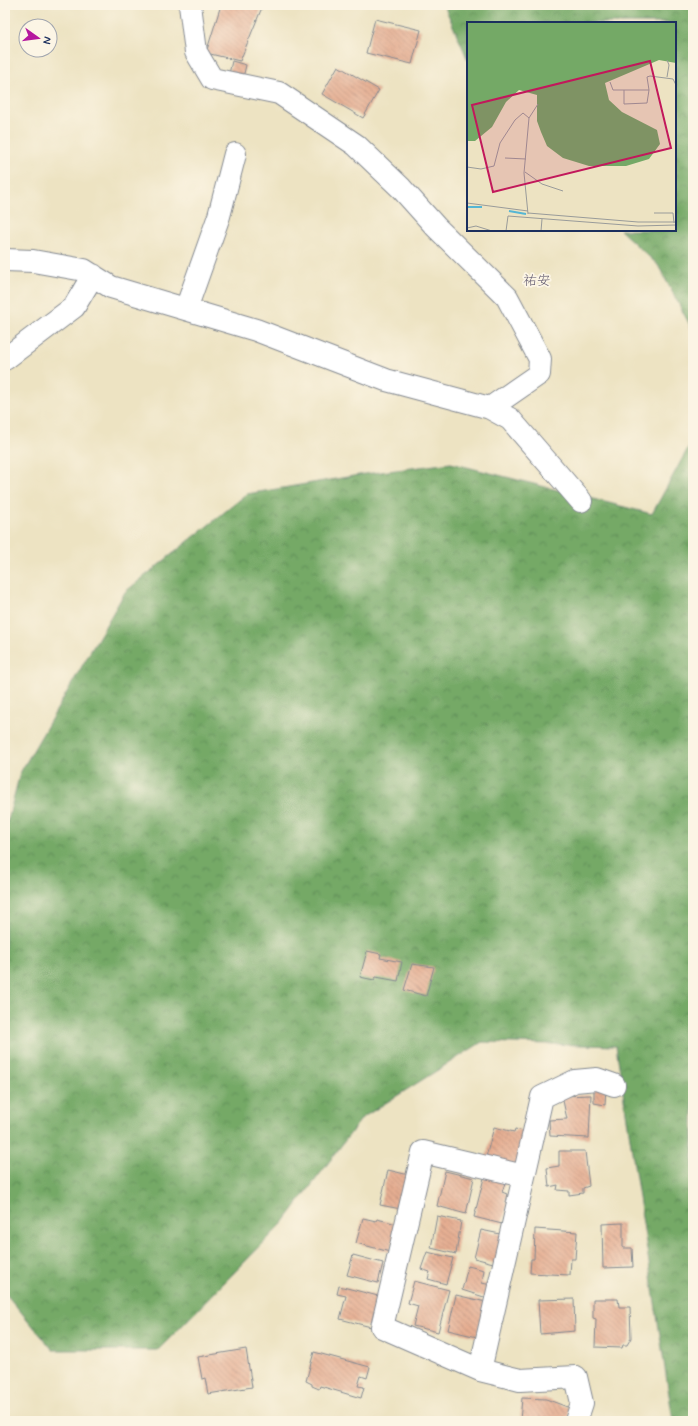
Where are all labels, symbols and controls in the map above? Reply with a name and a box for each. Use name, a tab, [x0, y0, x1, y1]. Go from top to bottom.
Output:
north arrow	[18, 18, 58, 58]
inset map	[467, 22, 676, 231]
text: N	[39, 35, 54, 45]
district label: 祐安	[523, 272, 551, 290]

